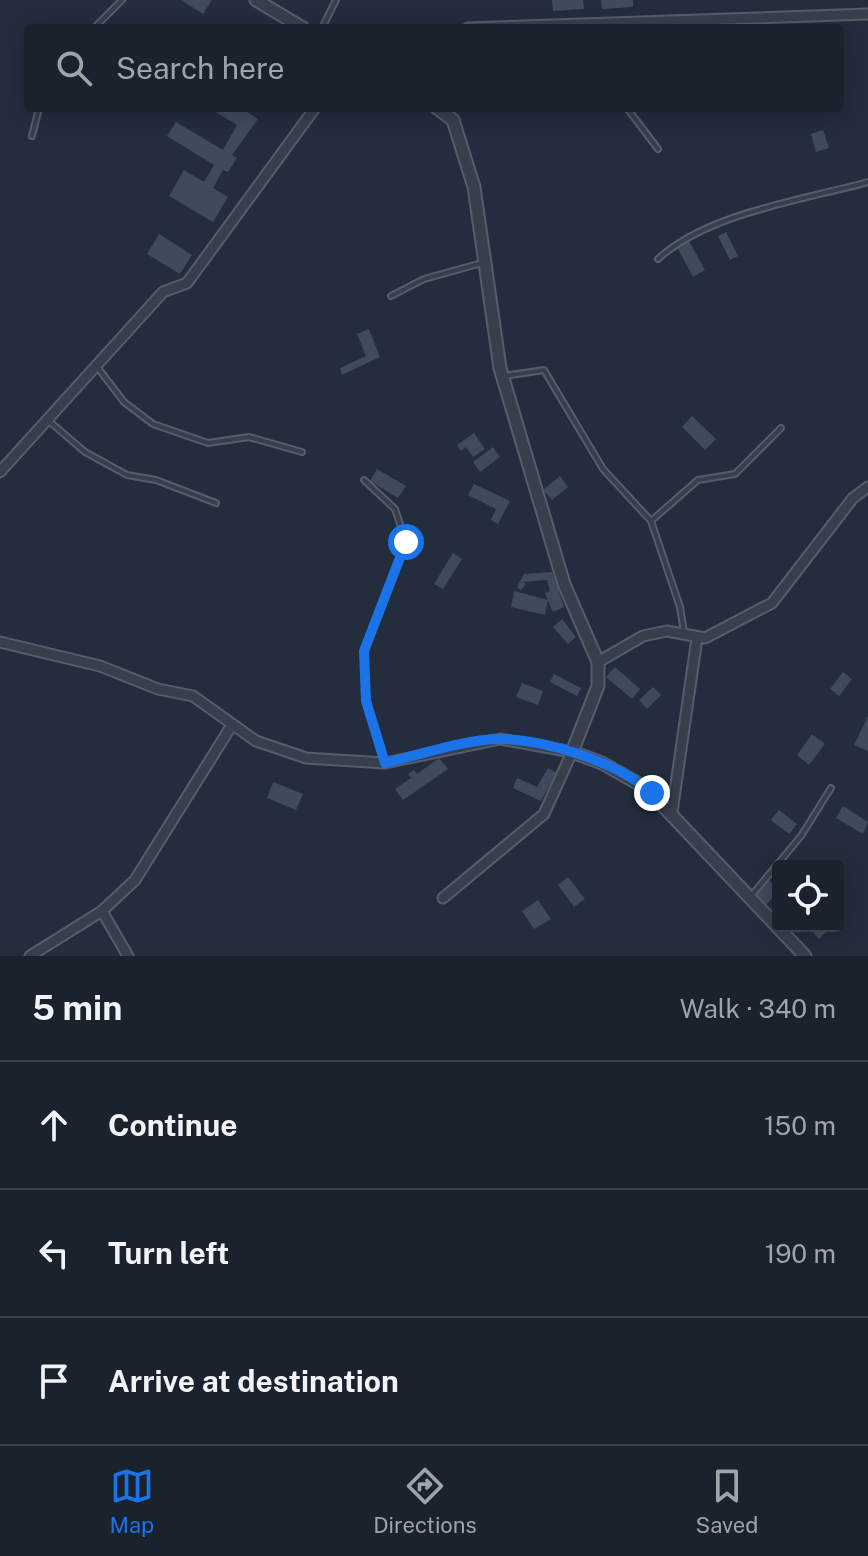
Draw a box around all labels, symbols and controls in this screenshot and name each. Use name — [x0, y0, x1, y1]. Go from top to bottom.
search box — [24, 24, 844, 112]
icon: search — [52, 46, 96, 90]
text: Search here — [116, 50, 284, 86]
route start — [388, 524, 424, 560]
route end — [634, 775, 670, 811]
map controls — [772, 860, 844, 932]
button: locate — [772, 860, 844, 932]
text: 5 min — [32, 988, 122, 1028]
text: Walk · 340 m — [680, 993, 836, 1024]
icon: ahead — [32, 1103, 76, 1147]
text: Continue — [108, 1107, 238, 1143]
text: 150 m — [764, 1110, 836, 1141]
icon: left — [32, 1231, 76, 1275]
text: Turn left — [108, 1235, 229, 1271]
text: 190 m — [765, 1238, 836, 1269]
icon: arrive — [32, 1359, 76, 1403]
text: Arrive at destination — [108, 1363, 399, 1399]
tab: Map — [110, 1464, 154, 1538]
tab: Directions — [373, 1464, 477, 1538]
tab: Saved — [696, 1464, 758, 1538]

